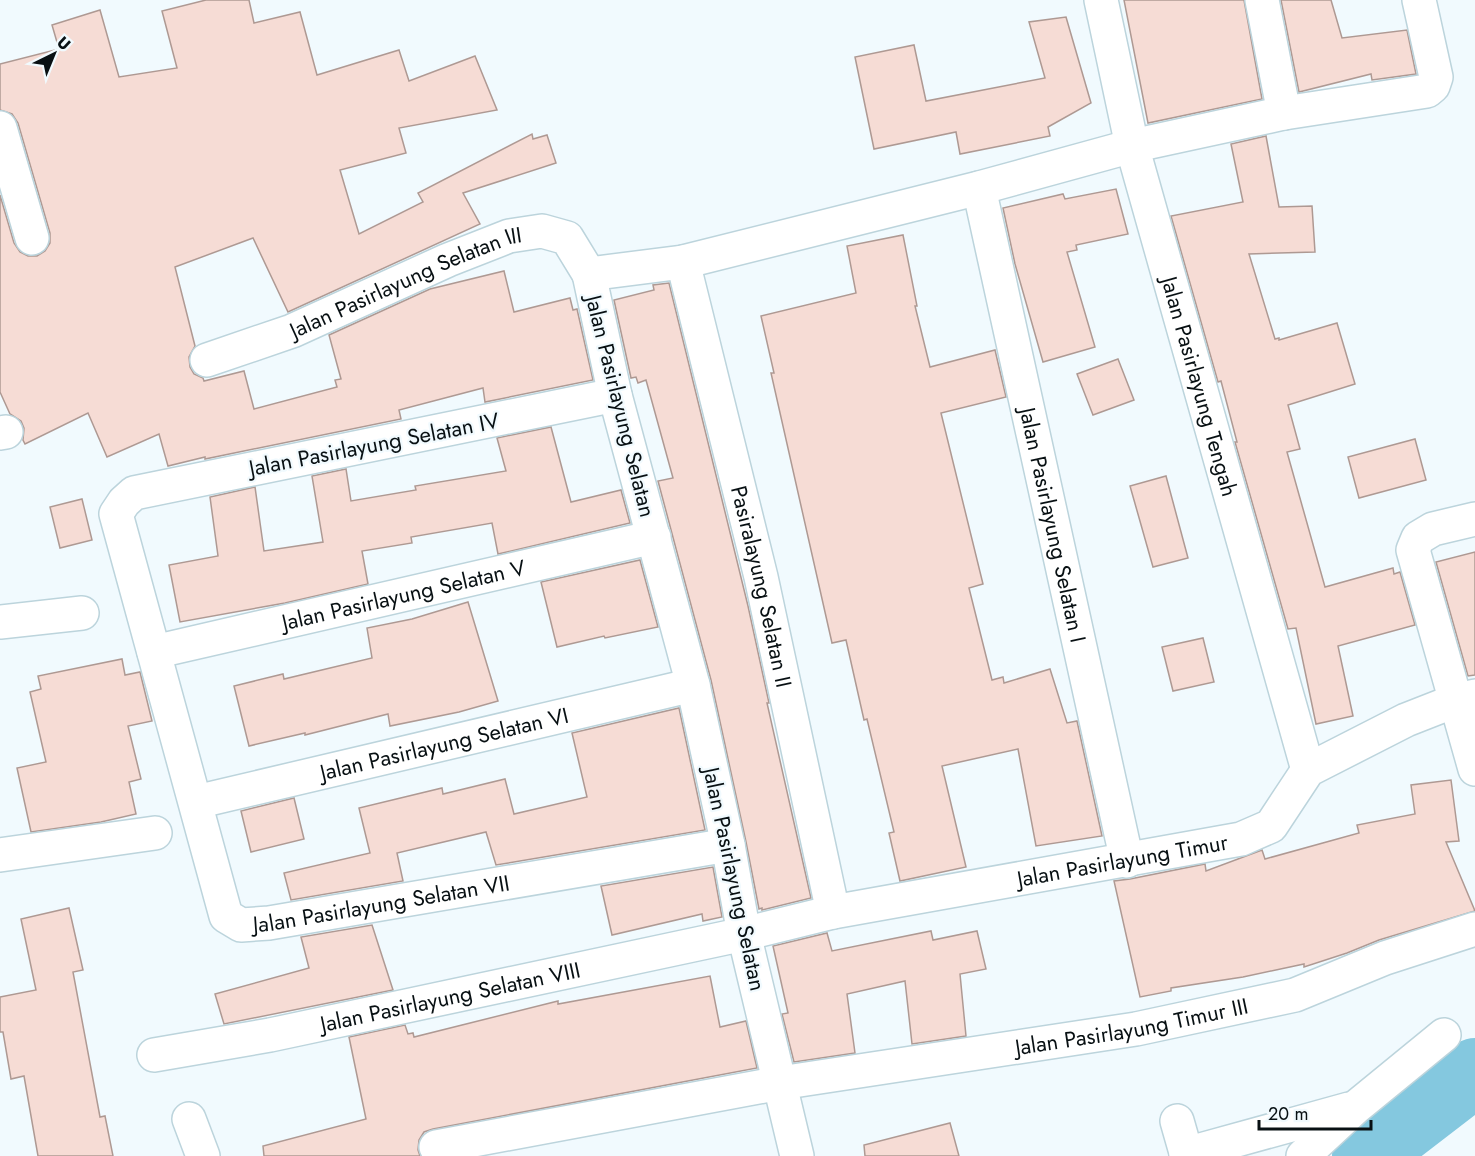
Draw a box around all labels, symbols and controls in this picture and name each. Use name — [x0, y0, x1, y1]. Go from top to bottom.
north arrow — [24, 24, 84, 84]
text: U — [52, 31, 76, 56]
street label: Jalan Pasirlayung Selatan III — [282, 218, 524, 347]
street label: Jalan Pasirlayung Tengah — [1153, 270, 1246, 500]
street label: Jalan Pasirlayung Selatan — [577, 289, 664, 520]
street label: Jalan Pasirlayung Selatan I — [1011, 401, 1094, 646]
street label: Jalan Pasirlayung Selatan IV — [243, 404, 502, 485]
street label: Pasiralayung Selatan II — [723, 482, 800, 690]
street label: Jalan Pasirlayung Selatan V — [276, 551, 529, 639]
street label: Jalan Pasirlayung Selatan VI — [314, 699, 572, 789]
street label: Jalan Pasirlayung Selatan — [695, 761, 774, 994]
street label: Jalan Pasirlayung Timur — [1011, 826, 1231, 895]
street label: Jalan Pasirlayung Selatan VII — [249, 866, 512, 940]
street label: Jalan Pasirlayung Selatan VIII — [314, 953, 583, 1041]
street label: Jalan Pasirlayung Timur III — [1010, 989, 1251, 1064]
scale bar — [1259, 1093, 1372, 1131]
text: 20 m — [1268, 1101, 1308, 1127]

